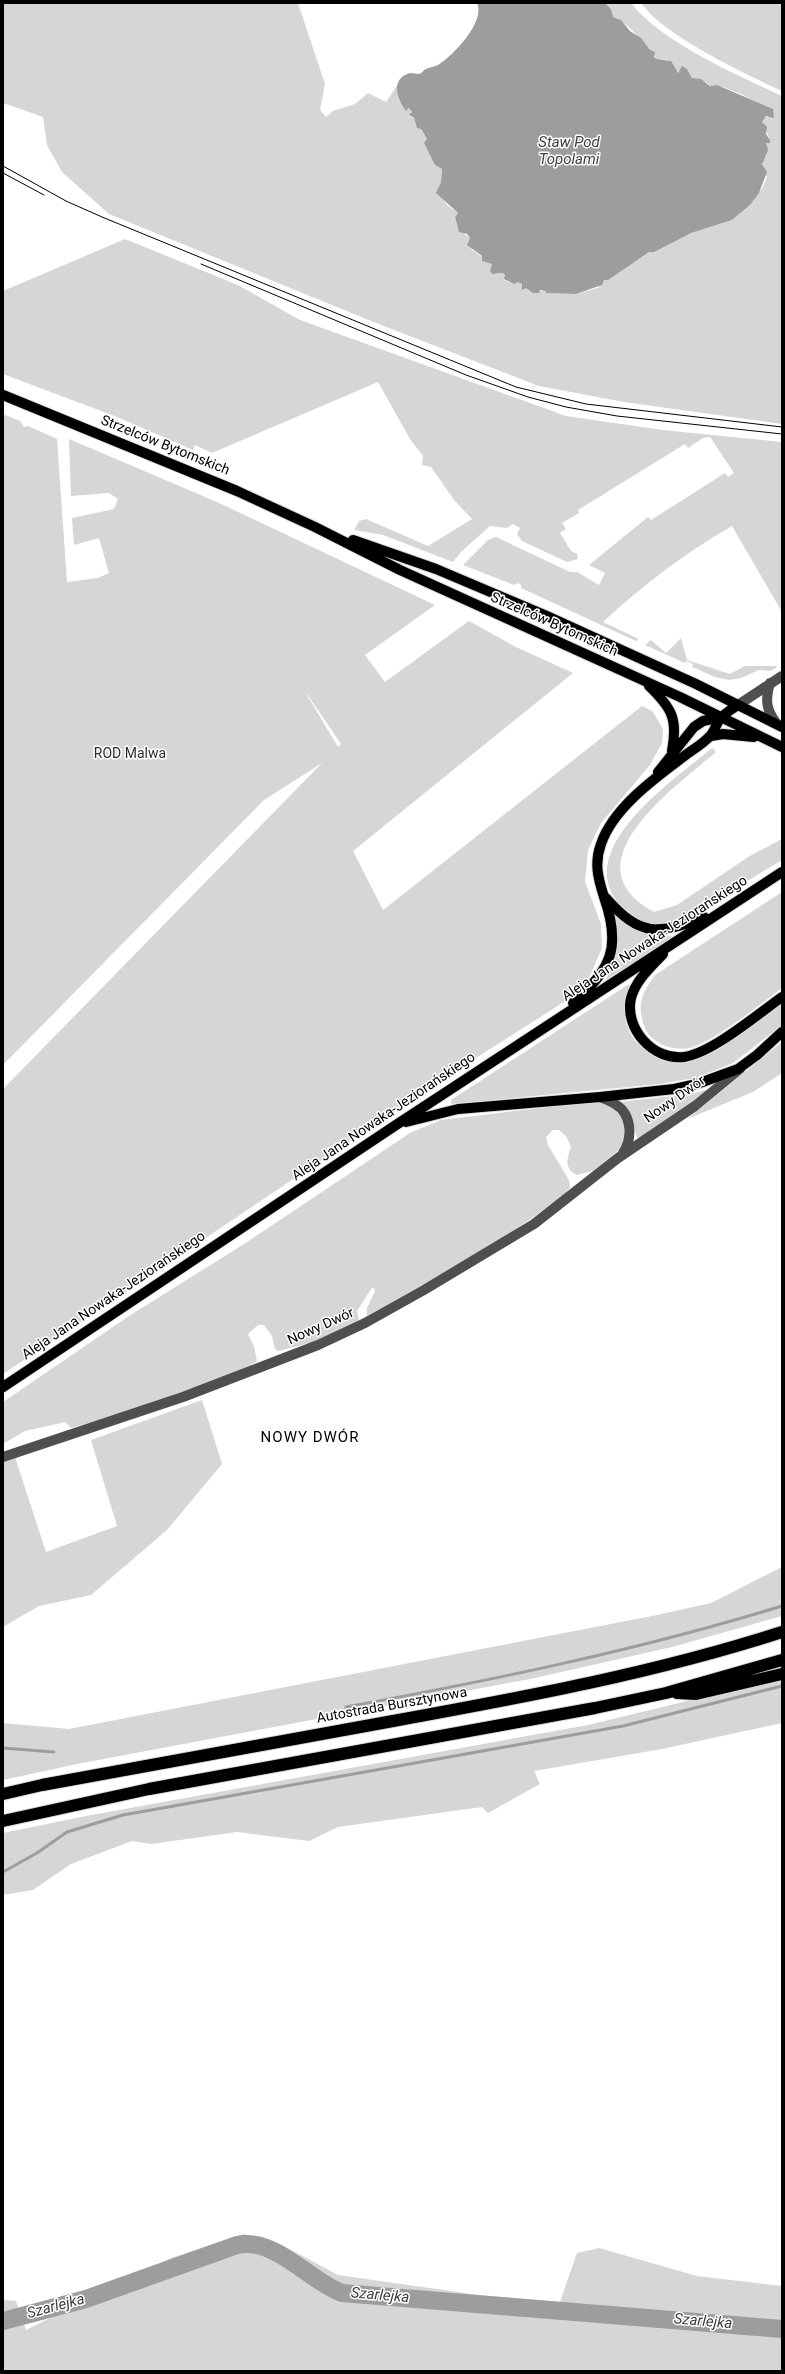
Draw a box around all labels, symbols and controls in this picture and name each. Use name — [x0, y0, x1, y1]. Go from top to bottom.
water label: Staw Pod Topolami — [538, 134, 600, 169]
street label: Strzelców Bytomskich — [98, 412, 232, 480]
street label: Strzelców Bytomskich — [488, 589, 620, 661]
park label: ROD Malwa — [94, 746, 166, 762]
street label: Aleja Jana Nowaka-Jeziorańskiego — [559, 873, 751, 1005]
street label: Aleja Jana Nowaka-Jeziorańskiego — [289, 1049, 479, 1185]
street label: Nowy Dwór — [641, 1073, 709, 1127]
street label: Aleja Jana Nowaka-Jeziorańskiego — [19, 1228, 209, 1364]
street label: Nowy Dwór — [285, 1305, 357, 1349]
district label: NOWY DWÓR — [261, 1429, 359, 1447]
street label: Autostrada Bursztynowa — [315, 1684, 469, 1728]
water label: Szarlejka — [350, 2284, 410, 2308]
water label: Szarlejka — [25, 2291, 87, 2323]
water label: Szarlejka — [673, 2310, 733, 2334]

